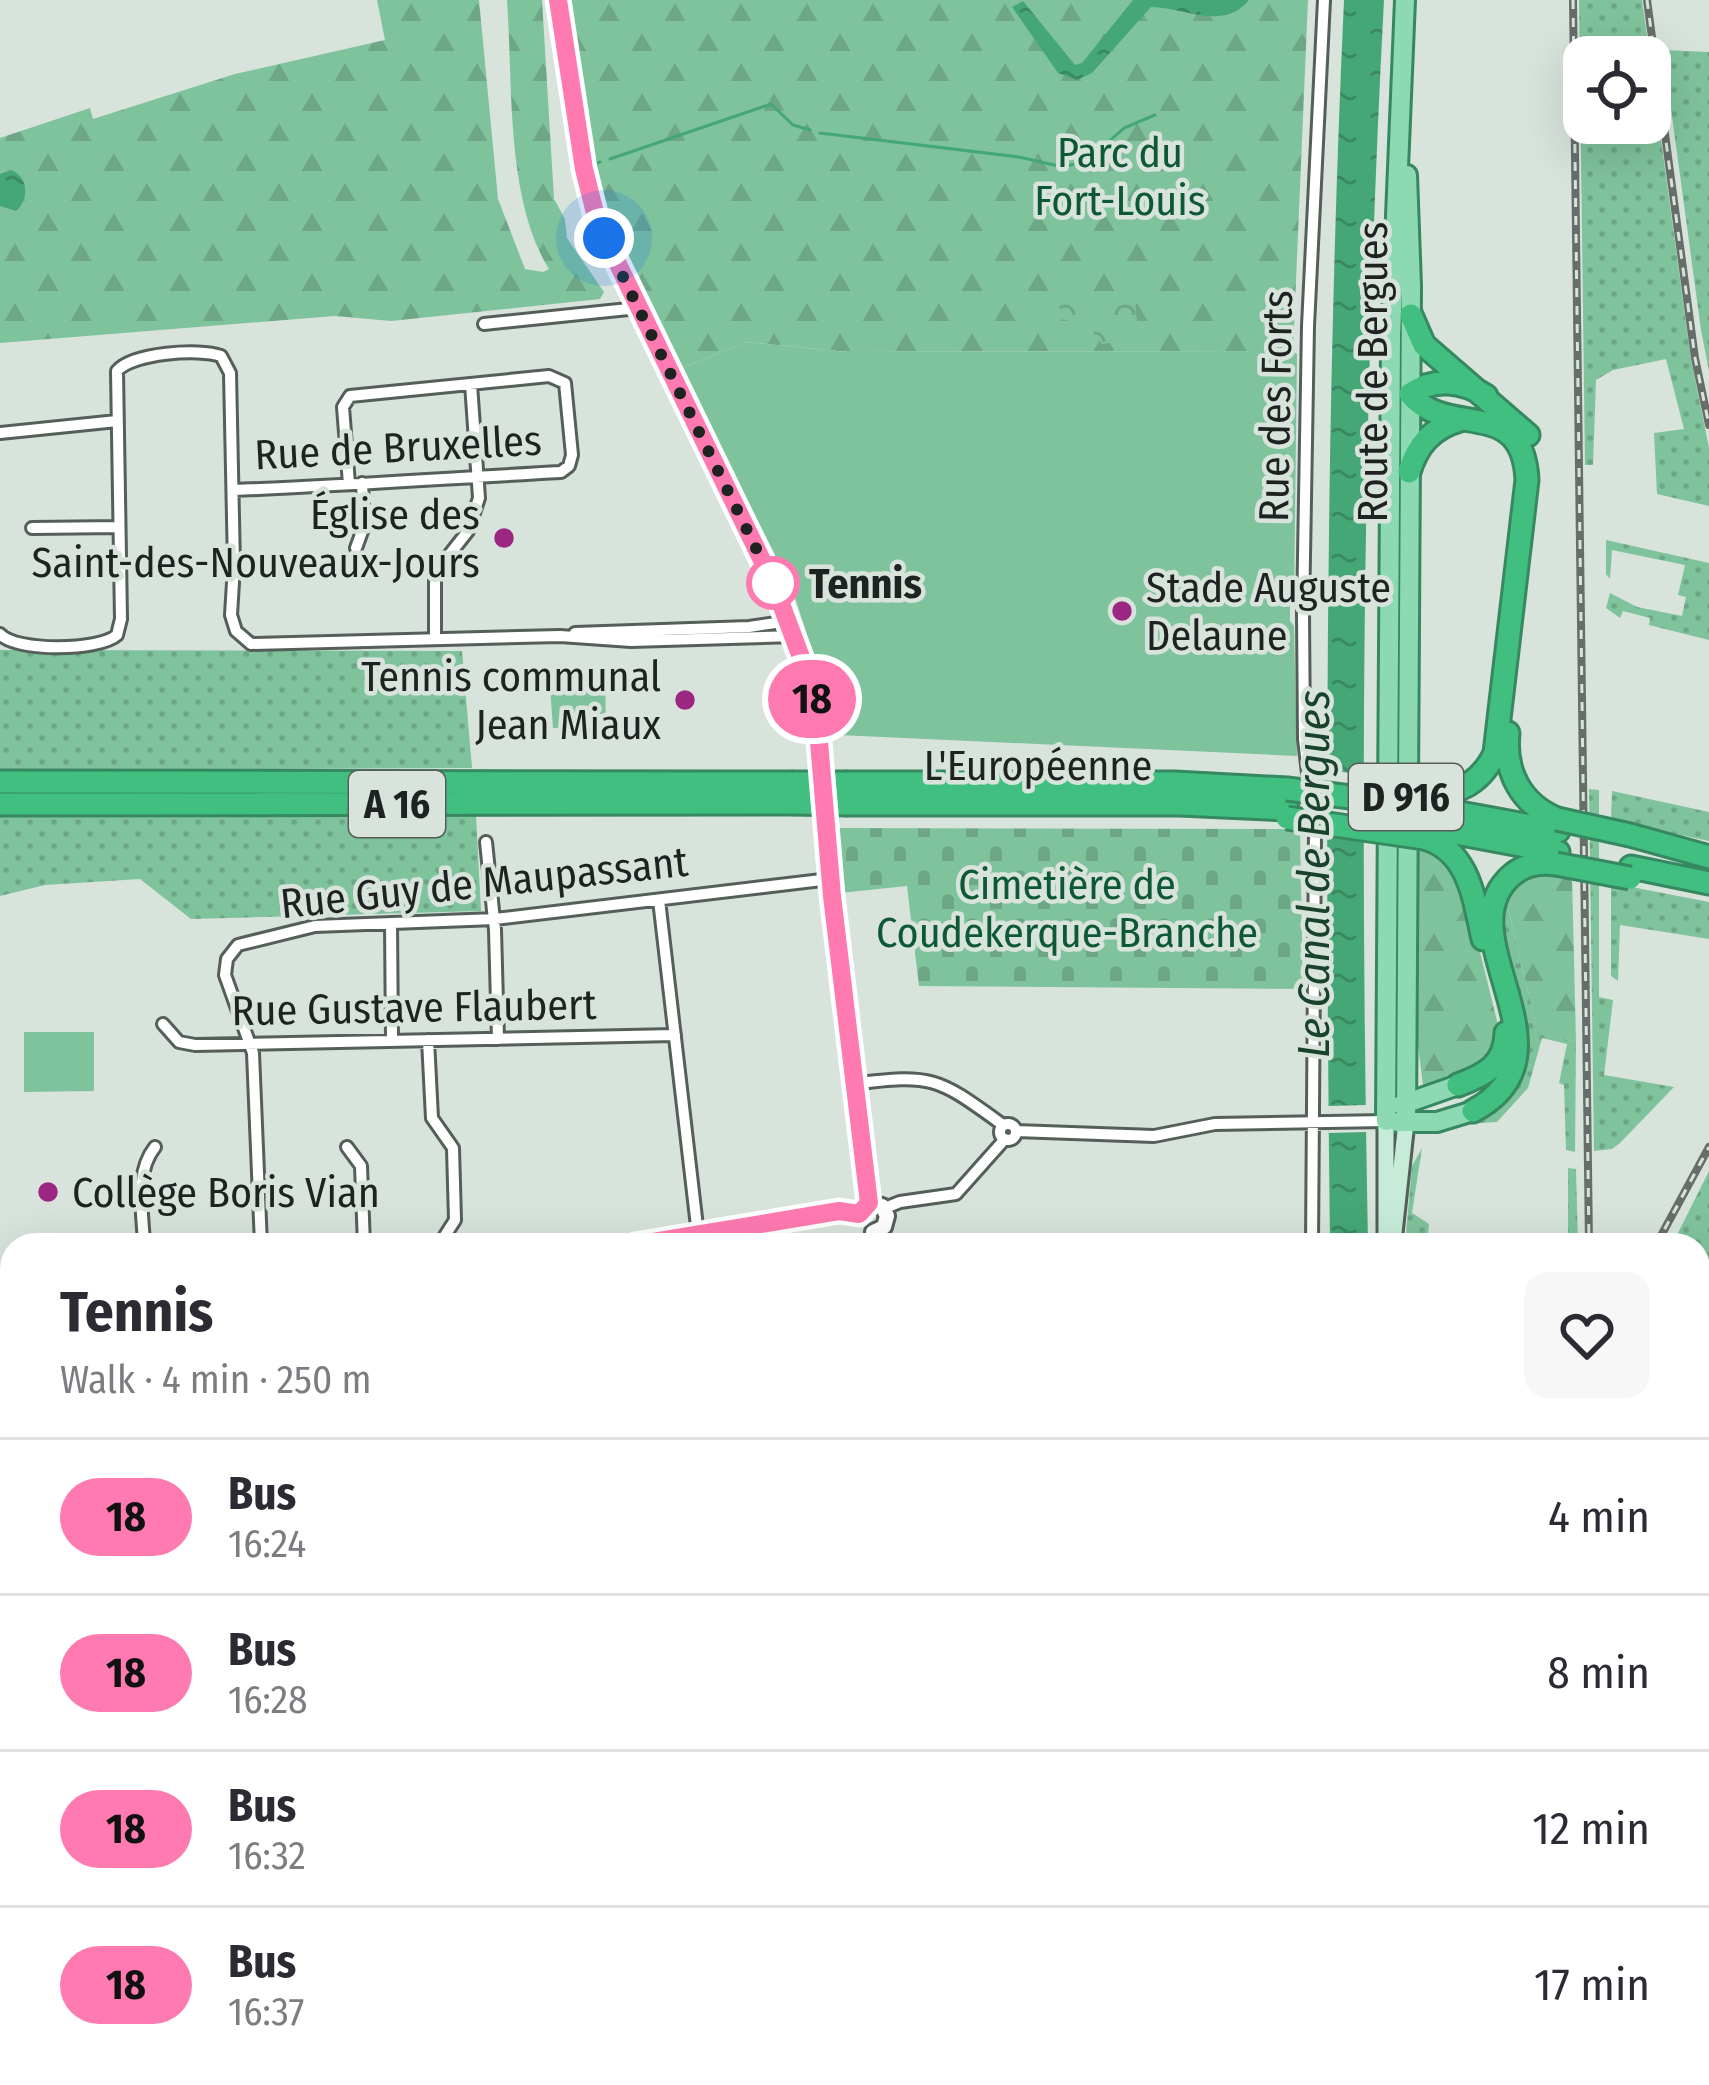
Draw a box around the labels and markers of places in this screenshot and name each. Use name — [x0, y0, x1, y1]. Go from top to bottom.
place label: Église des Saint-des-Nouveaux-Jours — [31, 490, 480, 588]
marker: Église des Saint-des-Nouveaux-Jours — [491, 525, 517, 551]
marker: Tennis — [748, 558, 798, 608]
place label: Tennis — [809, 559, 922, 609]
place label: Stade Auguste Delaune — [1146, 563, 1391, 661]
marker: Stade Auguste Delaune — [1109, 598, 1135, 624]
place label: Tennis communal Jean Miaux — [361, 652, 662, 750]
marker: Tennis communal Jean Miaux — [672, 687, 698, 713]
place label: Collège Boris Vian — [72, 1168, 380, 1218]
marker: Collège Boris Vian — [35, 1179, 61, 1205]

